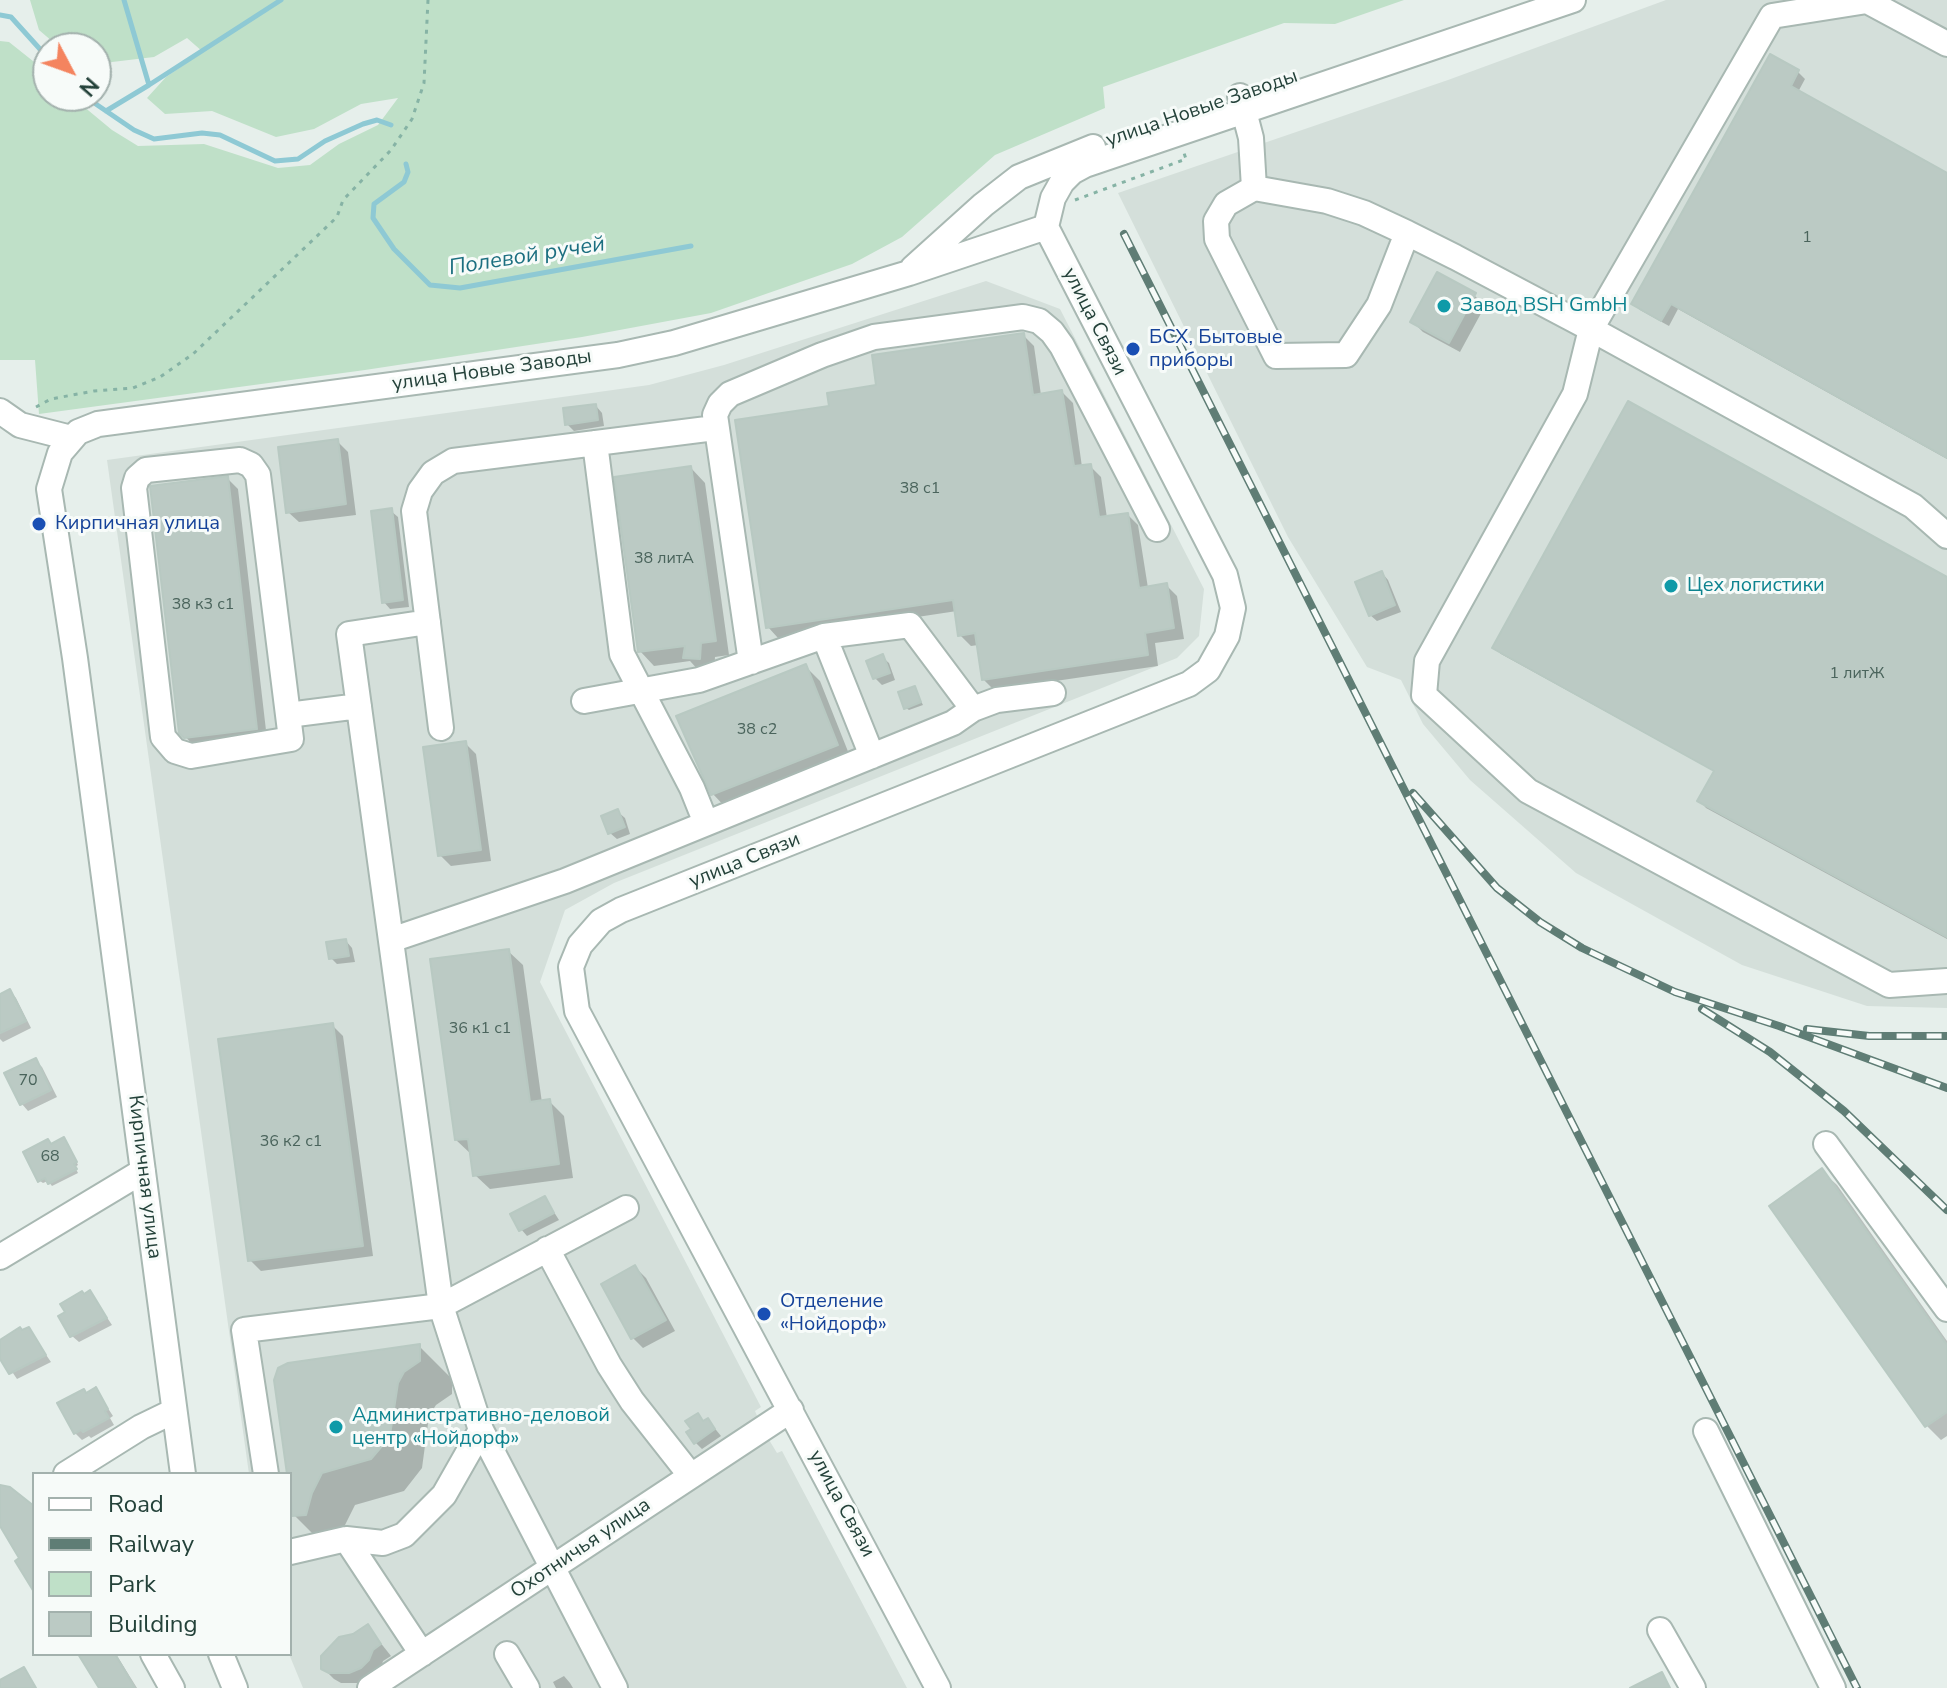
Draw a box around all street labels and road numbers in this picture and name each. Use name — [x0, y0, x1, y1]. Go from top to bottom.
street label: улица Новые Заводы — [1103, 65, 1301, 153]
street label: улица Связи — [1057, 264, 1131, 380]
street label: улица Новые Заводы — [391, 345, 593, 397]
street label: улица Связи — [686, 828, 804, 894]
street label: Кирпичная улица — [122, 1094, 166, 1260]
street label: улица Связи — [803, 1446, 879, 1562]
street label: Охотничья улица — [507, 1493, 655, 1605]

